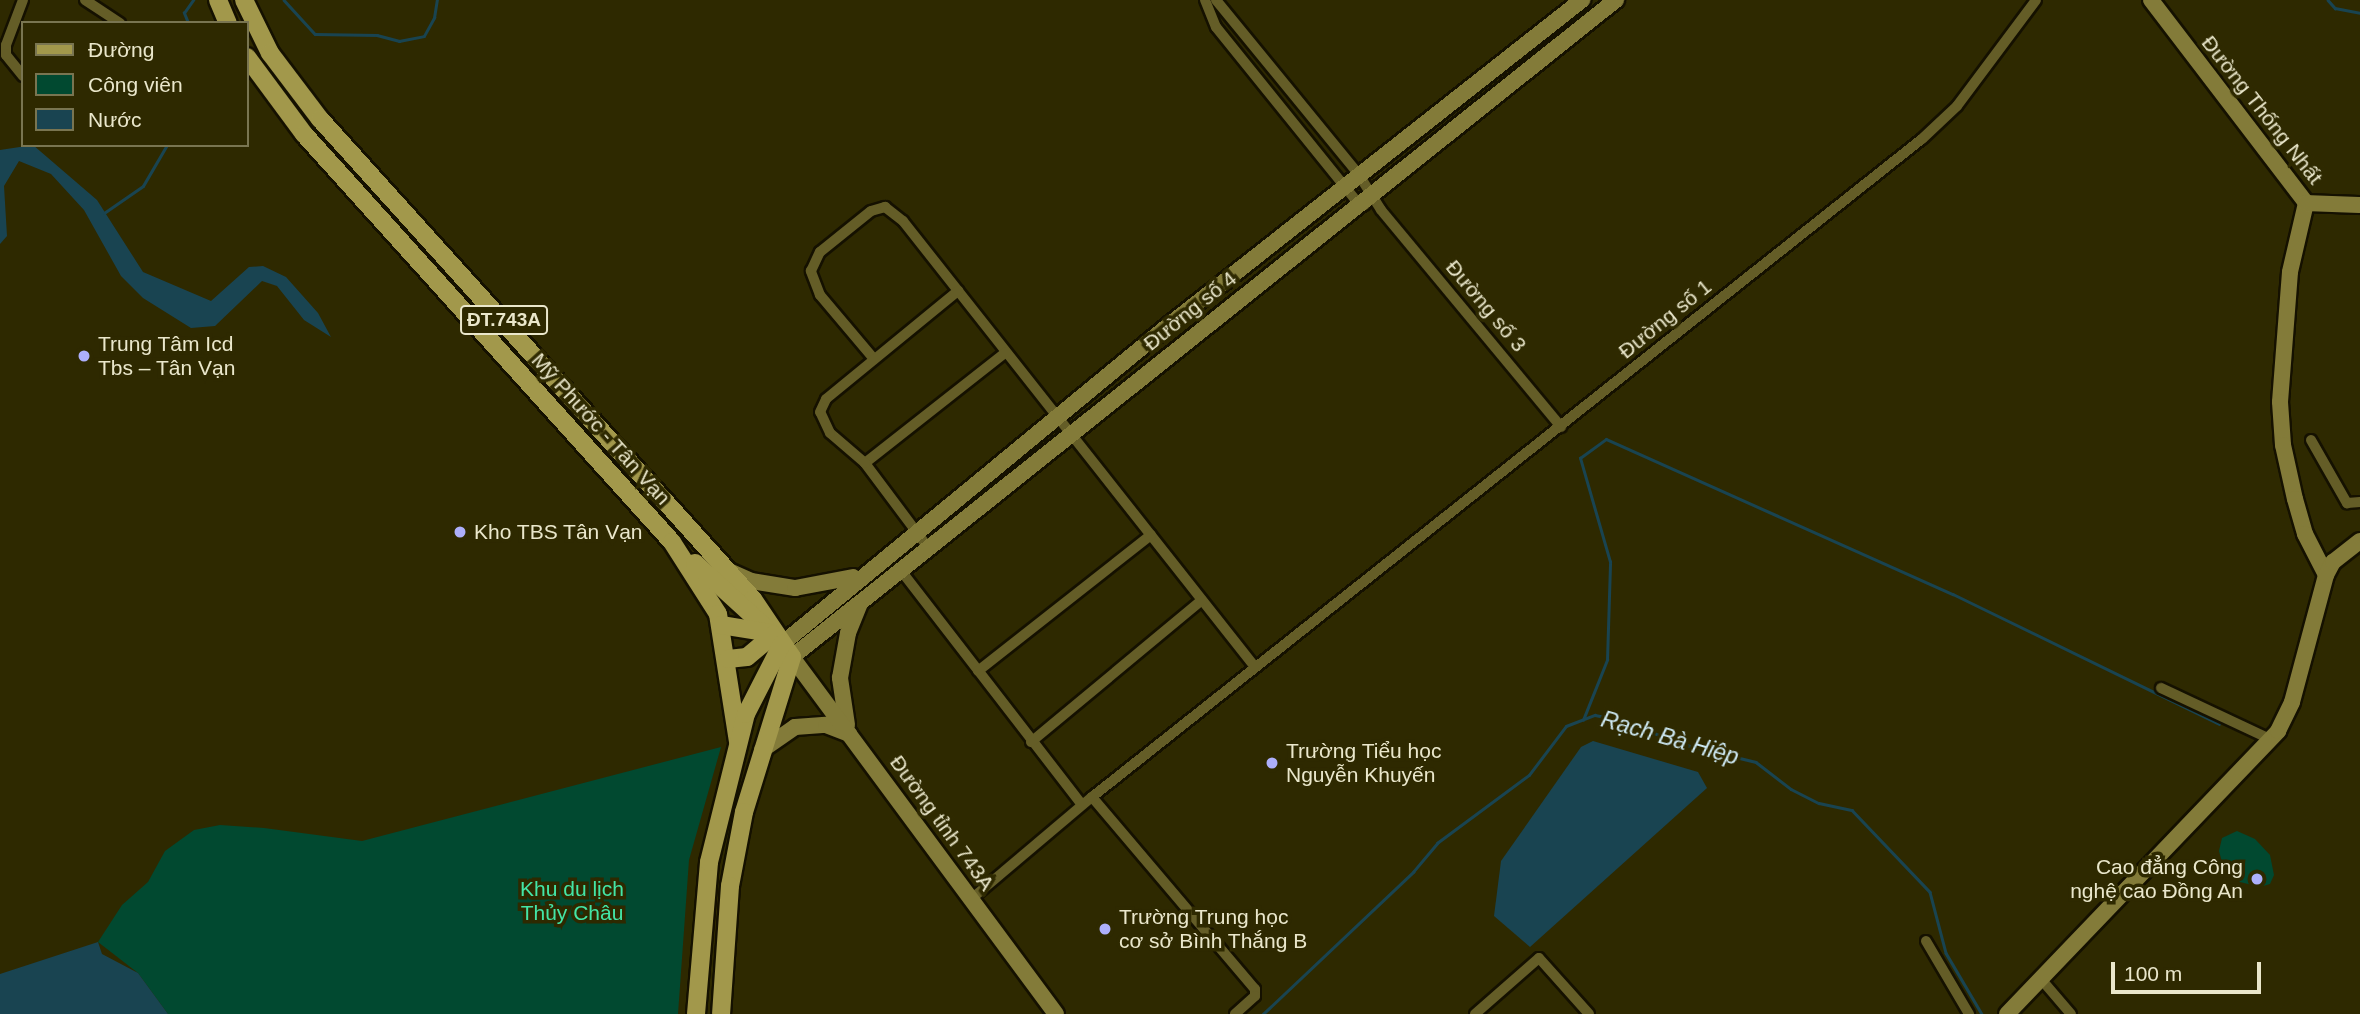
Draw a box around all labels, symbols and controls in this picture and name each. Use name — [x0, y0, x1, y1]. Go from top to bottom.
legend — [21, 21, 248, 147]
street label: Đường Thống Nhất — [2196, 31, 2328, 189]
text: Đường — [88, 38, 154, 61]
text: Công viên — [88, 73, 183, 96]
text: Nước — [88, 108, 142, 131]
street label: Đường số 3 — [1440, 255, 1532, 357]
street label: Đường số 4 — [1139, 266, 1241, 356]
street label: Đường số 1 — [1614, 274, 1716, 364]
road number: ĐT.743A — [458, 304, 550, 336]
place label: Trung Tâm Icd Tbs – Tân Vạn — [98, 331, 236, 381]
marker: Trung Tâm Icd Tbs – Tân Vạn — [76, 348, 92, 364]
street label: Mỹ Phước - Tân Vạn — [526, 348, 676, 510]
place label: Kho TBS Tân Vạn — [474, 519, 643, 545]
marker: Kho TBS Tân Vạn — [452, 524, 468, 540]
water label: Rạch Bà Hiệp — [1598, 705, 1742, 771]
place label: Trường Tiểu học Nguyễn Khuyến — [1286, 738, 1442, 788]
street label: Đường tỉnh 743A — [885, 750, 999, 896]
marker: Trường Tiểu học Nguyễn Khuyến — [1264, 755, 1280, 771]
place label: Cao đẳng Công nghệ cao Đồng An — [2069, 854, 2243, 904]
marker: Cao đẳng Công nghệ cao Đồng An — [2249, 871, 2265, 887]
park label: Khu du lịch Thủy Châu — [520, 876, 624, 926]
place label: Trường Trung học cơ sở Bình Thắng B — [1119, 904, 1308, 954]
marker: Trường Trung học cơ sở Bình Thắng B — [1097, 921, 1113, 937]
scale bar — [2115, 948, 2266, 992]
text: 100 m — [2124, 962, 2182, 985]

